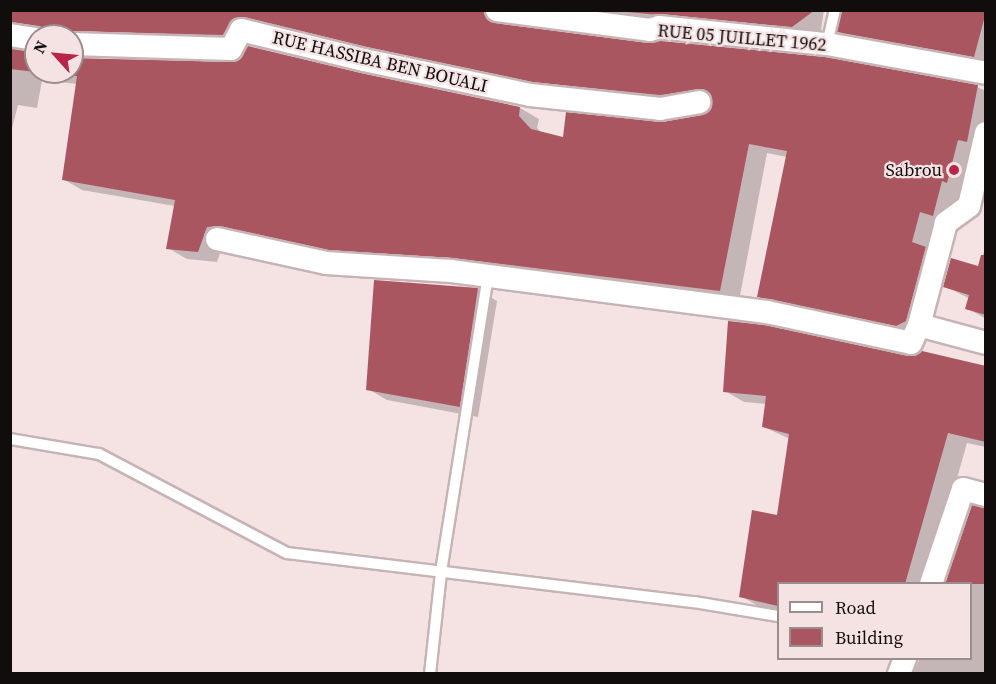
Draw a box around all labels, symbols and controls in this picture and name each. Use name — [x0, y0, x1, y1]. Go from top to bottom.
street label: RUE 05 JUILLET 1962 — [656, 20, 828, 56]
north arrow — [24, 24, 84, 84]
street label: RUE HASSIBA BEN BOUALI — [270, 27, 490, 97]
text: N — [27, 37, 52, 57]
place label: Sabrou — [886, 159, 942, 181]
marker: Sabrou — [947, 163, 961, 177]
legend — [777, 582, 972, 660]
text: Road — [835, 595, 876, 620]
text: Building — [835, 625, 903, 650]

